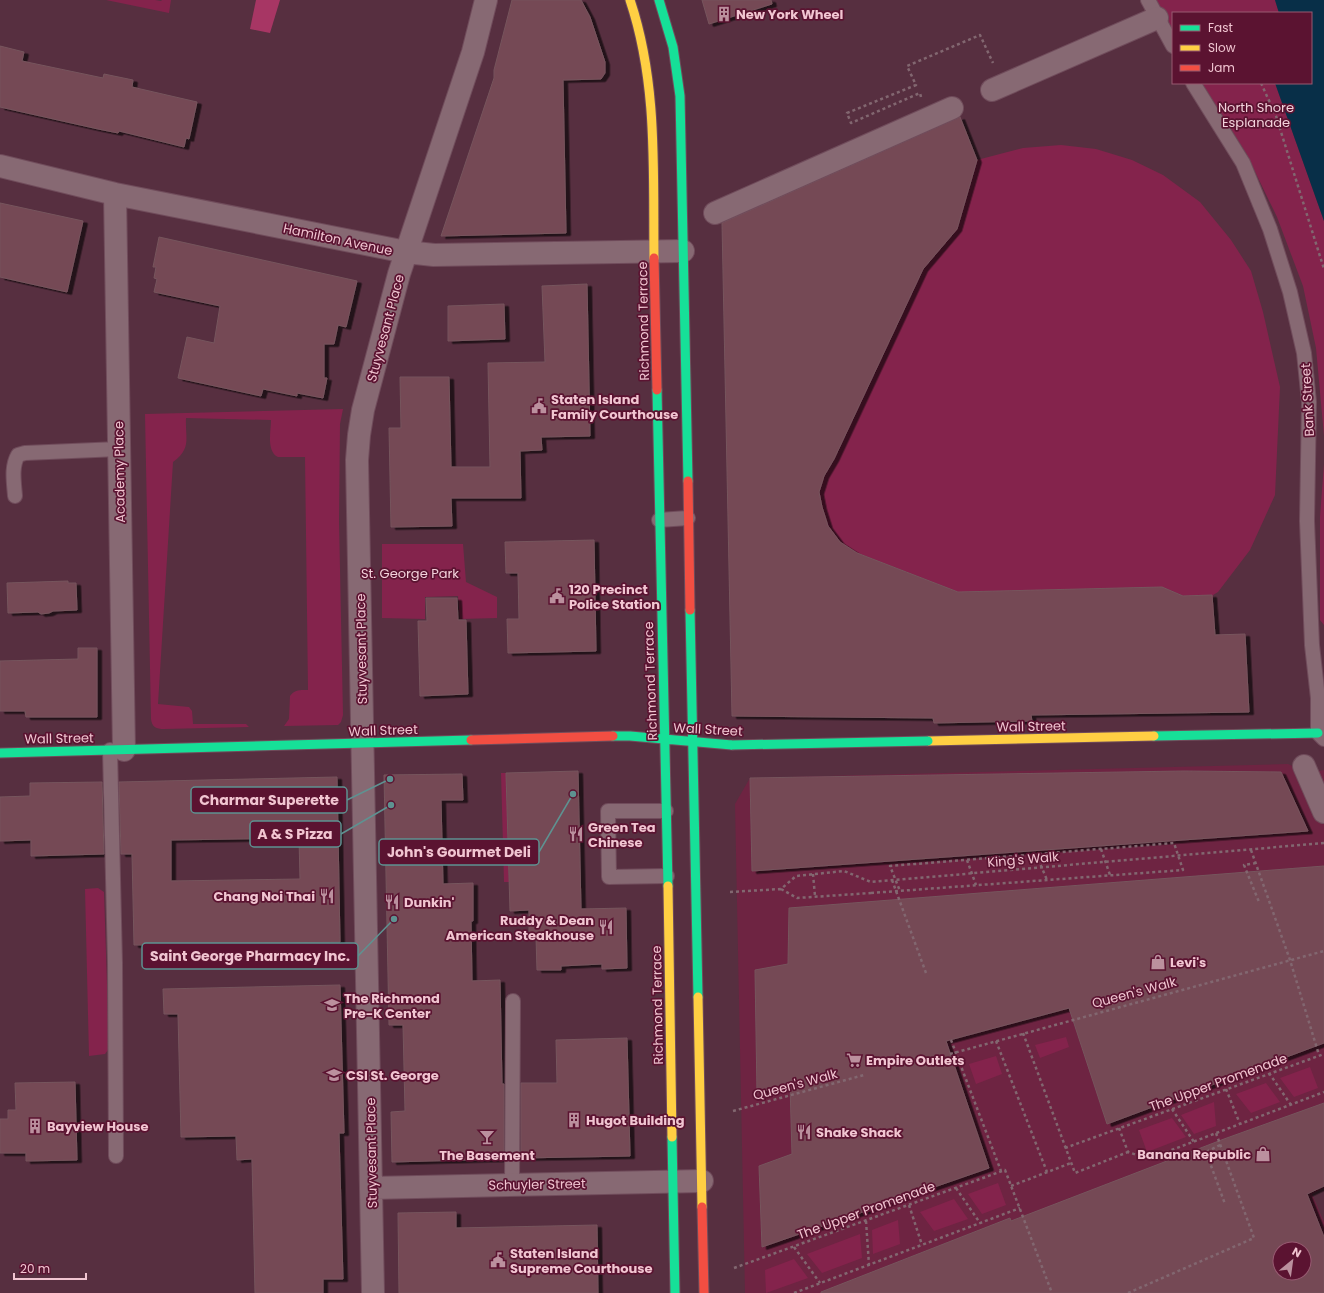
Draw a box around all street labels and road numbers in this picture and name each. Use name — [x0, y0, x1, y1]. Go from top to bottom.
street label: Hamilton Avenue — [282, 219, 394, 260]
street label: Richmond Terrace — [633, 261, 654, 381]
street label: Stuyvesant Place — [362, 272, 409, 384]
street label: Bank Street — [1296, 363, 1319, 437]
street label: Academy Place — [109, 421, 130, 523]
street label: Stuyvesant Place — [351, 593, 372, 705]
street label: Richmond Terrace — [639, 621, 662, 741]
street label: Wall Street — [996, 716, 1066, 737]
street label: Wall Street — [673, 718, 743, 741]
street label: Wall Street — [348, 720, 418, 741]
street label: Wall Street — [24, 728, 94, 749]
street label: King's Walk — [986, 847, 1060, 872]
street label: Richmond Terrace — [647, 945, 668, 1065]
street label: Queen's Walk — [1090, 972, 1179, 1013]
street label: The Upper Promenade — [1146, 1049, 1290, 1116]
street label: Queen's Walk — [751, 1064, 840, 1105]
street label: Stuyvesant Place — [361, 1097, 382, 1209]
street label: Schuyler Street — [488, 1174, 586, 1195]
street label: The Upper Promenade — [794, 1177, 938, 1244]

